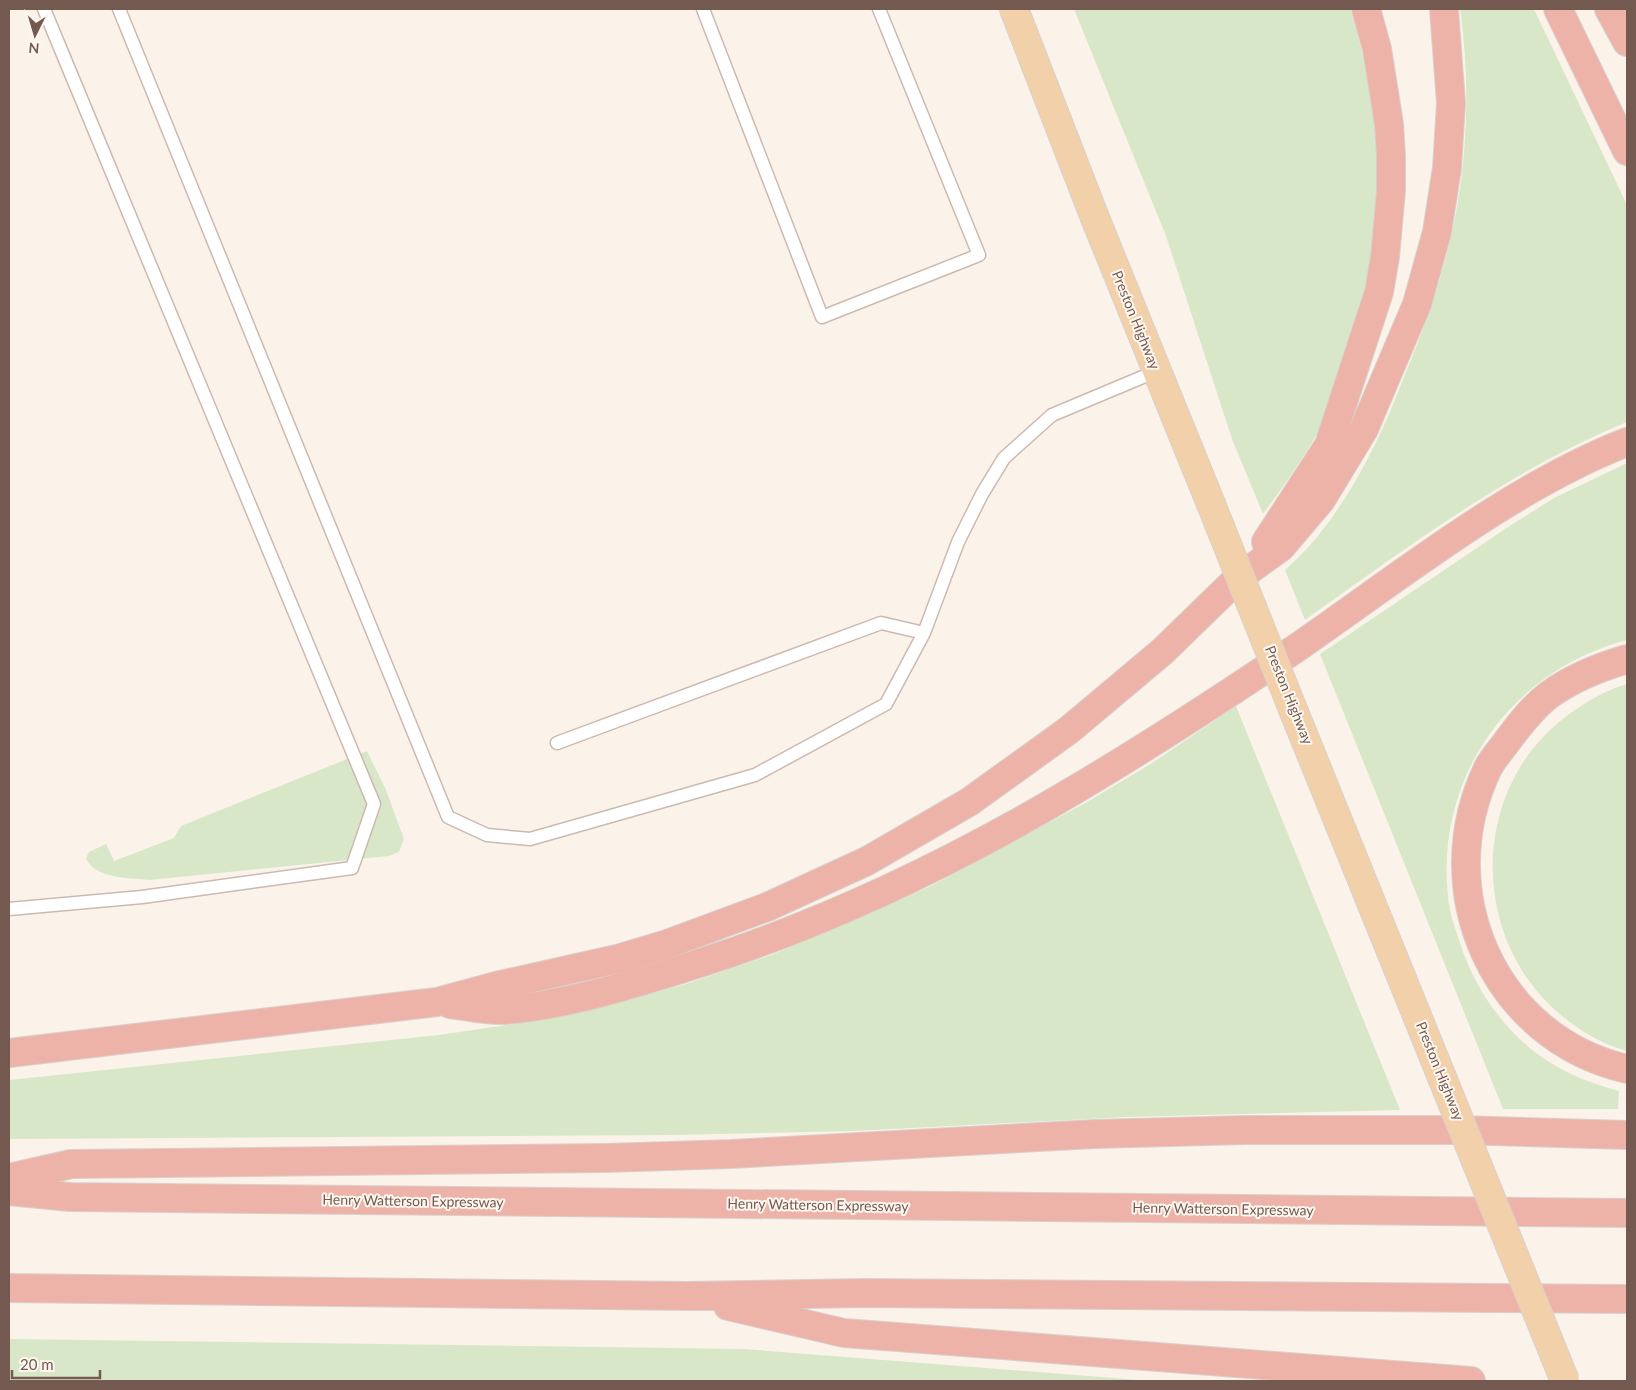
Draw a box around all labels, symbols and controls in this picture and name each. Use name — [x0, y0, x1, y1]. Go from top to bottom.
north arrow — [10, 10, 60, 60]
text: N — [28, 40, 40, 57]
street label: Preston Highway — [1109, 268, 1164, 372]
street label: Preston Highway — [1262, 643, 1317, 747]
street label: Preston Highway — [1413, 1019, 1468, 1123]
street label: Henry Watterson Expressway — [322, 1190, 504, 1211]
street label: Henry Watterson Expressway — [727, 1194, 909, 1215]
street label: Henry Watterson Expressway — [1132, 1198, 1314, 1219]
scale bar — [12, 1348, 100, 1380]
text: 20 m — [20, 1355, 54, 1373]

